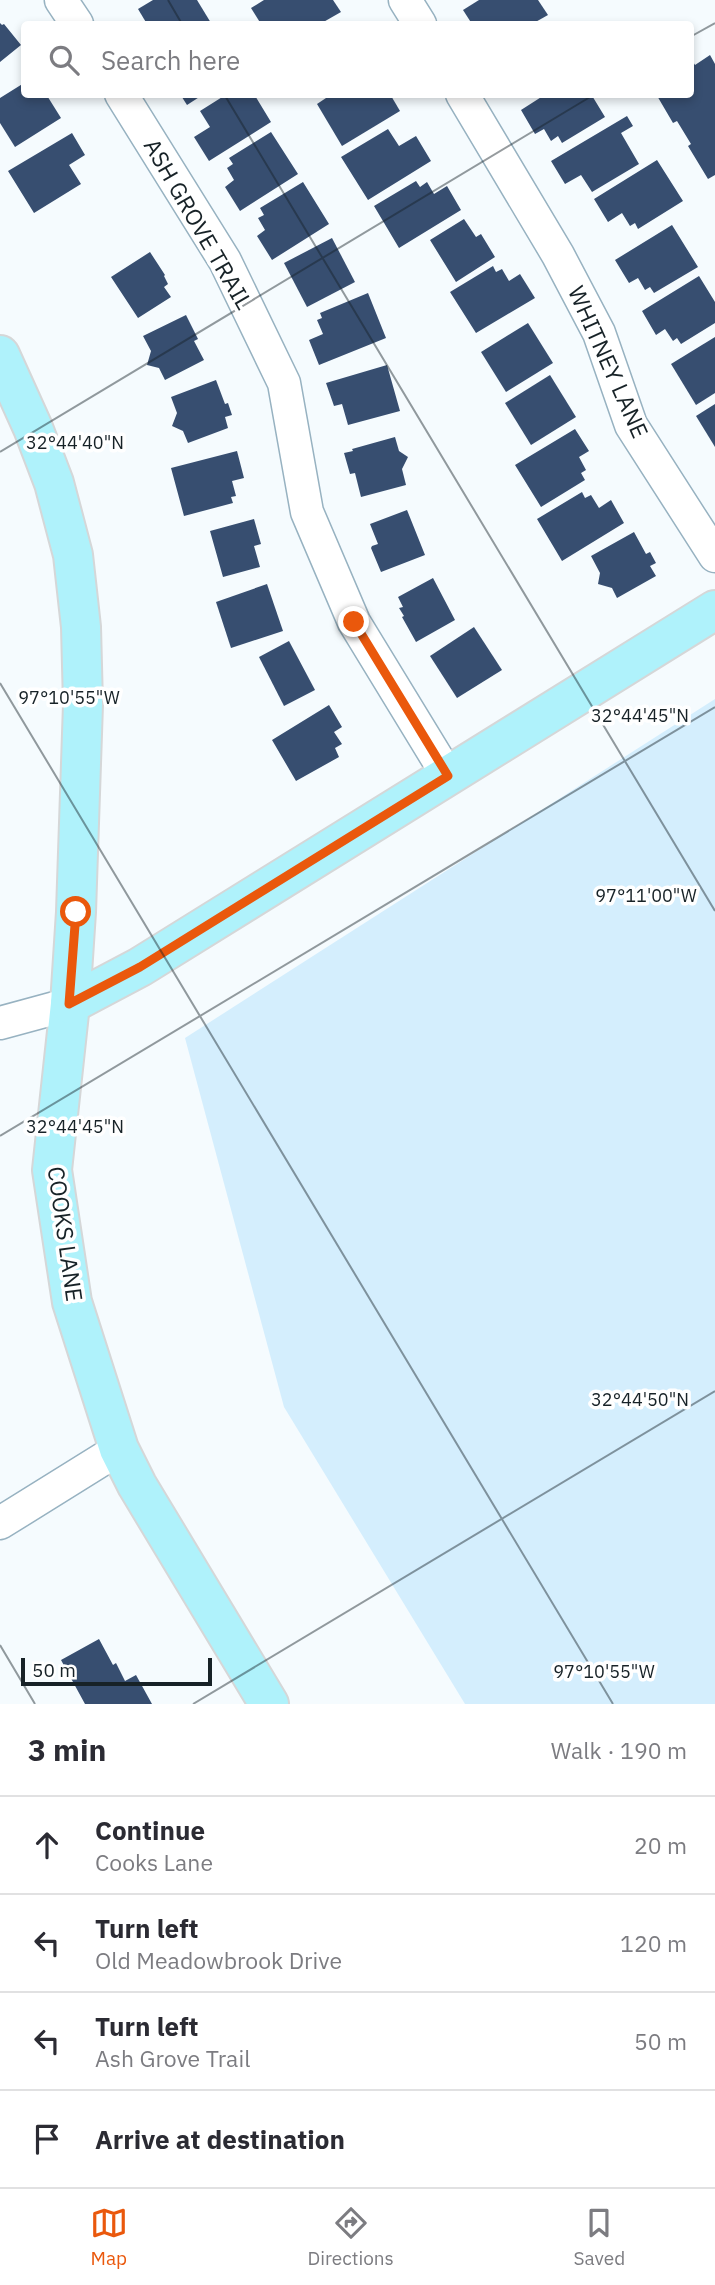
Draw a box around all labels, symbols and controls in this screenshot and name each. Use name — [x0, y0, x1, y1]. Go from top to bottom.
search box — [21, 21, 694, 98]
icon: search — [45, 41, 83, 79]
text: Search here — [101, 43, 240, 77]
street label: ASH GROVE TRAIL — [138, 133, 260, 314]
street label: WHITNEY LANE — [562, 281, 656, 442]
text: 32°44'40"N — [26, 431, 124, 454]
route end — [338, 606, 369, 637]
text: 97°10'55"W — [18, 686, 120, 709]
text: 32°44'45"N — [591, 704, 689, 727]
text: 97°11'00"W — [595, 884, 697, 907]
route start — [60, 896, 91, 927]
text: 32°44'45"N — [26, 1115, 124, 1138]
street label: COOKS LANE — [42, 1164, 90, 1303]
text: 32°44'50"N — [591, 1388, 689, 1411]
scale bar — [21, 1655, 212, 1687]
text: 50 m — [32, 1658, 76, 1682]
text: 97°10'55"W — [553, 1660, 655, 1683]
text: 3 min — [28, 1730, 106, 1769]
text: Walk · 190 m — [551, 1735, 687, 1765]
text: Continue — [95, 1813, 205, 1847]
icon: ahead — [28, 1826, 66, 1864]
text: 20 m — [634, 1830, 687, 1860]
text: Cooks Lane — [95, 1847, 213, 1877]
text: Turn left — [95, 1911, 198, 1945]
icon: left — [28, 1924, 66, 1962]
text: 120 m — [620, 1928, 687, 1958]
text: Old Meadowbrook Drive — [95, 1945, 342, 1975]
text: Turn left — [95, 2009, 198, 2043]
icon: left — [28, 2022, 66, 2060]
text: 50 m — [634, 2026, 687, 2056]
text: Ash Grove Trail — [95, 2043, 250, 2073]
icon: arrive — [28, 2120, 66, 2158]
text: Arrive at destination — [95, 2122, 345, 2156]
tab: Map — [90, 2204, 128, 2270]
tab: Directions — [307, 2204, 394, 2270]
tab: Saved — [574, 2204, 625, 2270]

